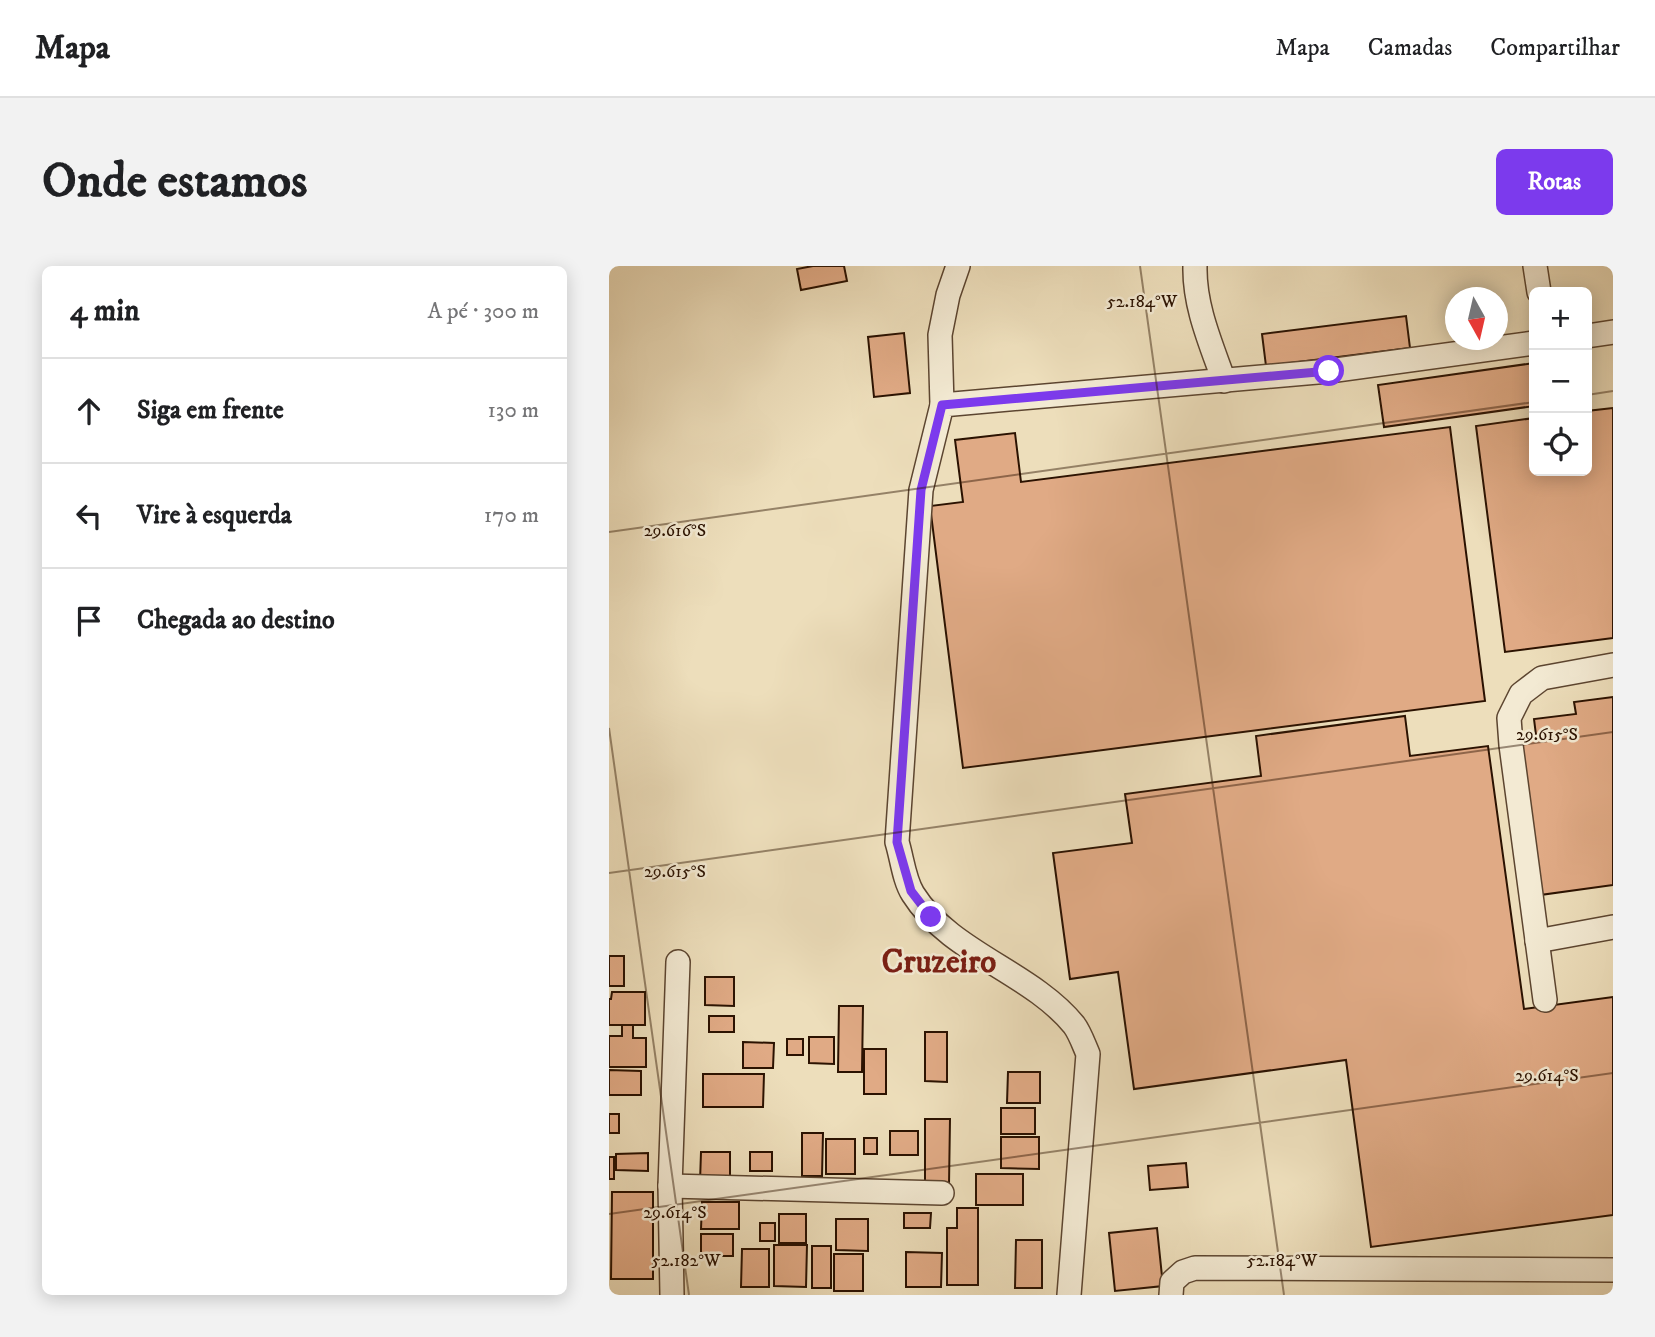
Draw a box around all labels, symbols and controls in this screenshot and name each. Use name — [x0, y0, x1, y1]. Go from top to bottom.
text: Mapa — [35, 28, 110, 69]
text: Mapa — [1275, 33, 1330, 63]
text: Camadas — [1368, 33, 1452, 63]
text: Compartilhar — [1490, 33, 1620, 63]
button: Rotas — [1496, 149, 1613, 215]
text: Onde estamos — [42, 151, 307, 213]
north arrow — [1445, 287, 1508, 350]
map controls — [1529, 287, 1592, 476]
button: + — [1529, 287, 1592, 350]
text: 52.184°W — [1107, 291, 1178, 313]
text: 4 min — [70, 293, 140, 330]
text: A pé · 300 m — [427, 297, 539, 326]
button: − — [1529, 350, 1592, 413]
route start — [1313, 355, 1344, 386]
icon: ahead — [70, 392, 108, 430]
text: Siga em frente — [137, 394, 284, 427]
text: 130 m — [487, 396, 539, 425]
button: locate — [1529, 413, 1592, 476]
icon: left — [70, 497, 108, 535]
text: Vire à esquerda — [137, 499, 292, 532]
text: 170 m — [484, 501, 539, 530]
text: 29.616°S — [644, 520, 706, 542]
icon: arrive — [70, 602, 108, 640]
text: Chegada ao destino — [137, 604, 335, 637]
text: 29.615°S — [1516, 724, 1578, 746]
text: 29.615°S — [644, 861, 706, 883]
route end — [915, 901, 946, 932]
district label: Cruzeiro — [882, 942, 996, 983]
text: 29.614°S — [1515, 1065, 1579, 1087]
text: 29.614°S — [643, 1202, 707, 1224]
text: 52.182°W — [651, 1250, 721, 1272]
text: 52.184°W — [1247, 1250, 1318, 1272]

